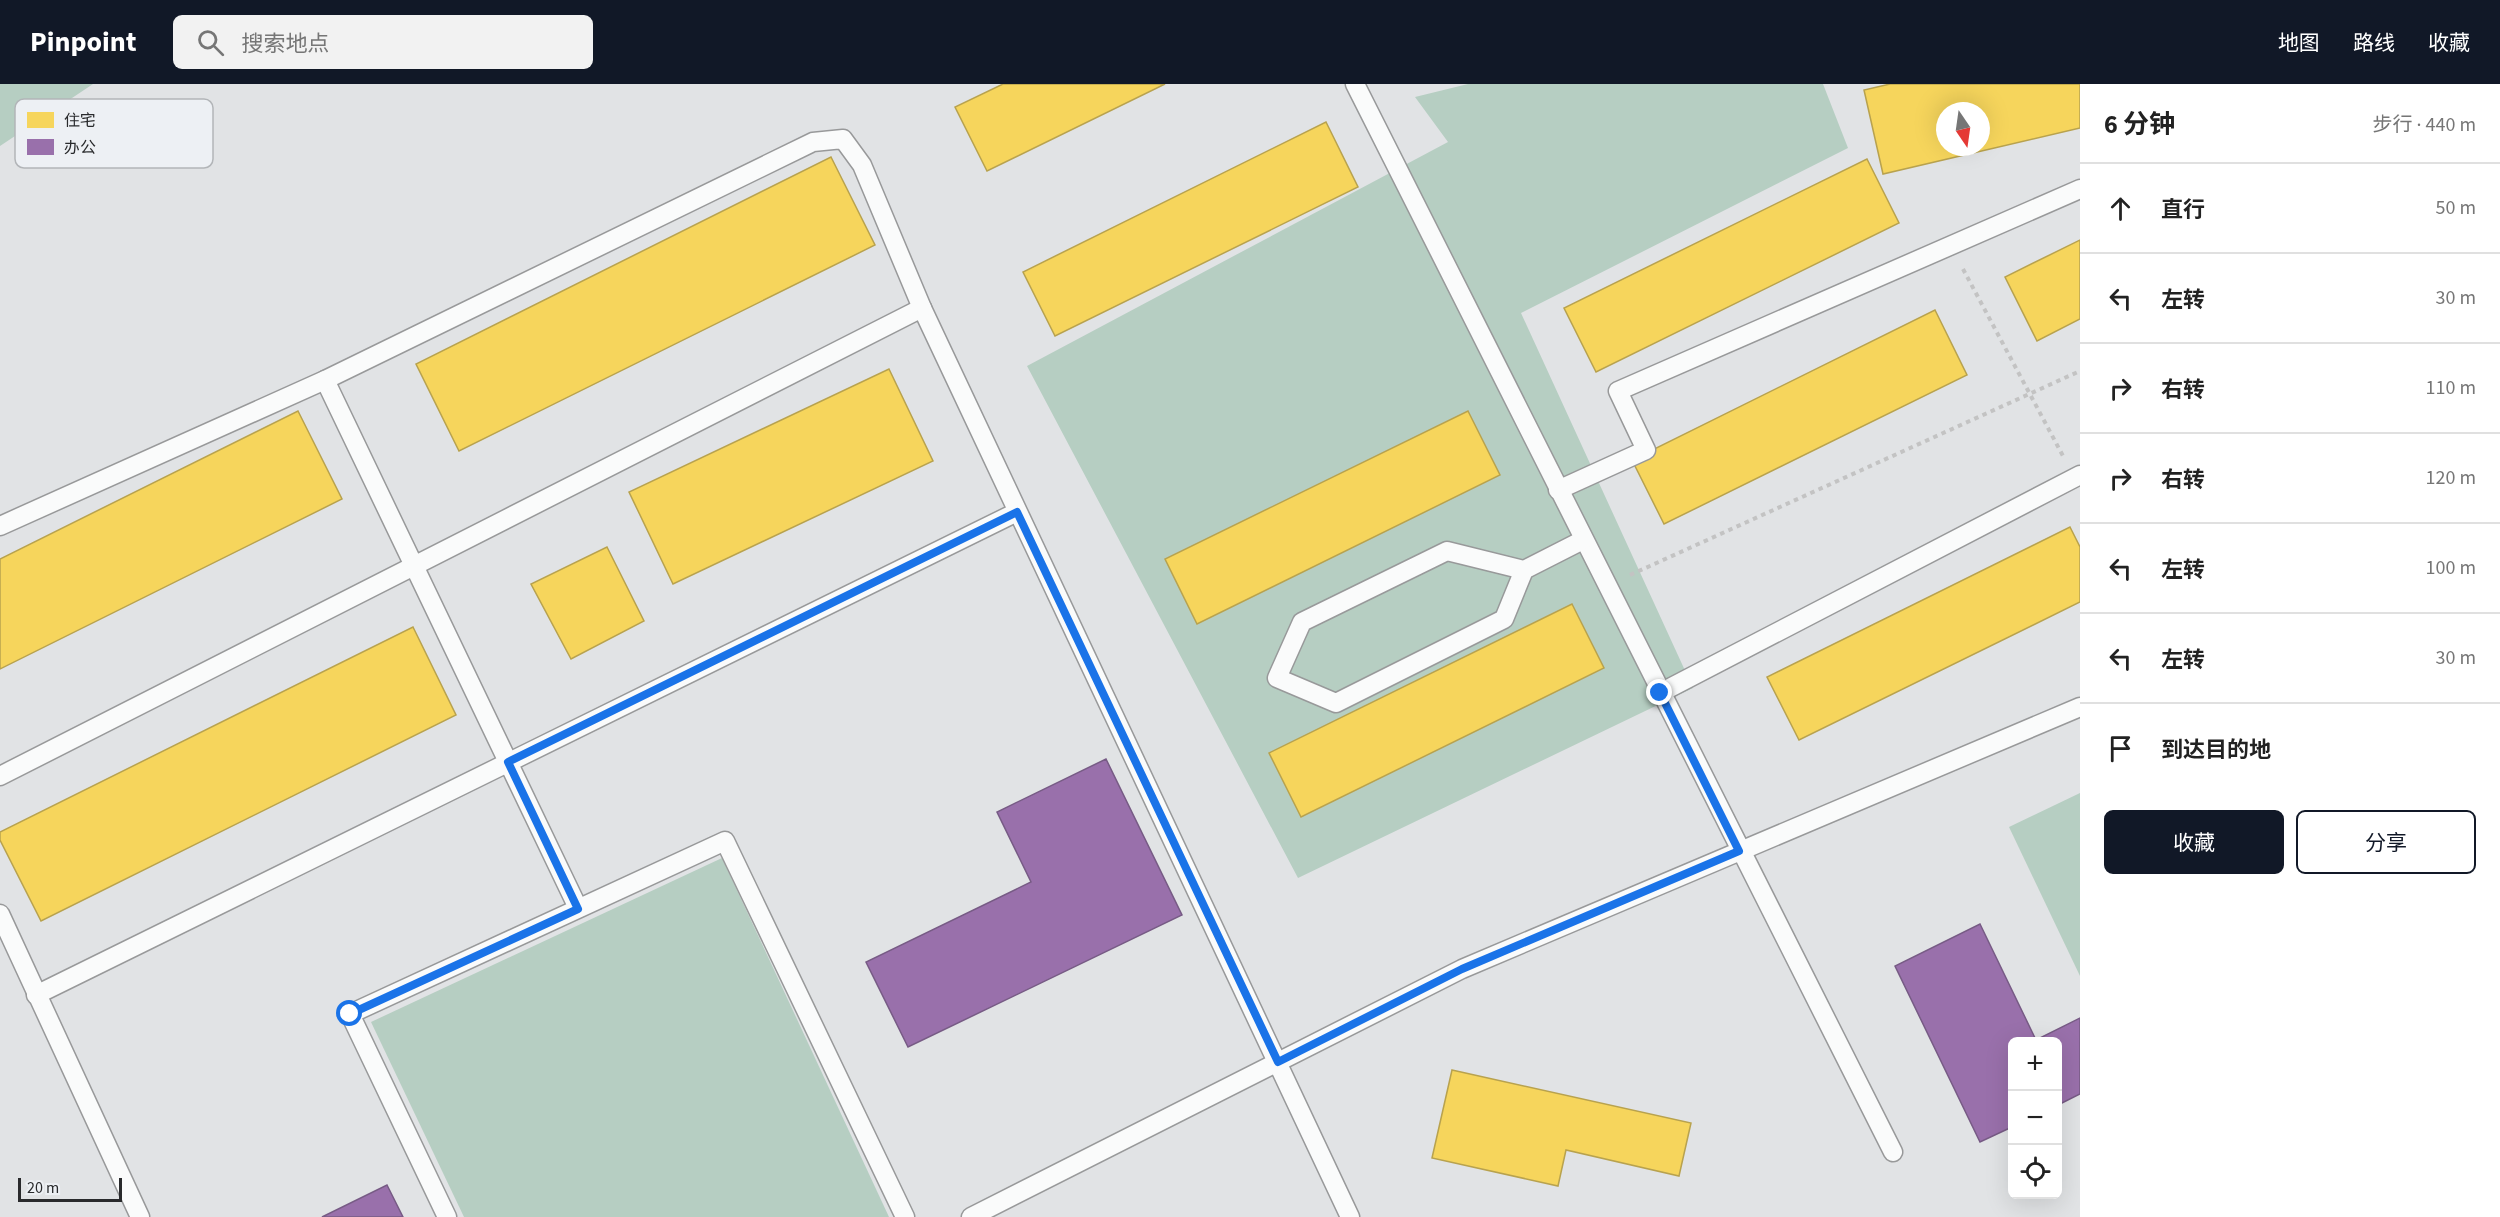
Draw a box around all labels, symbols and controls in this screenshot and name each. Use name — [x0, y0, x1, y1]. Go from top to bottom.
search box — [173, 15, 593, 69]
text: Pinpoint — [30, 22, 137, 62]
icon: search — [194, 26, 227, 59]
text: 搜索地点 — [242, 28, 330, 60]
text: 地图 — [2278, 28, 2320, 58]
text: 路线 — [2353, 28, 2395, 58]
text: 收藏 — [2428, 28, 2470, 58]
legend — [15, 99, 213, 168]
north arrow — [1936, 102, 1990, 156]
text: 6 分钟 — [2104, 106, 2175, 143]
text: 住宅 — [64, 110, 96, 132]
text: 步行 · 440 m — [2373, 111, 2476, 139]
text: 办公 — [64, 137, 96, 159]
icon: ahead — [2104, 192, 2137, 225]
text: 直行 — [2161, 194, 2205, 226]
text: 50 m — [2436, 194, 2476, 222]
icon: left — [2104, 282, 2137, 315]
text: 左转 — [2161, 284, 2205, 316]
text: 30 m — [2436, 284, 2476, 312]
icon: right — [2104, 372, 2137, 405]
text: 右转 — [2161, 374, 2205, 406]
text: 110 m — [2426, 374, 2476, 402]
icon: right — [2104, 462, 2137, 495]
text: 右转 — [2161, 464, 2205, 496]
text: 120 m — [2426, 464, 2476, 492]
icon: left — [2104, 552, 2137, 585]
text: 左转 — [2161, 554, 2205, 586]
text: 100 m — [2426, 554, 2476, 582]
icon: left — [2104, 642, 2137, 675]
text: 左转 — [2161, 644, 2205, 676]
text: 30 m — [2436, 644, 2476, 672]
route end — [1646, 679, 1672, 705]
icon: arrive — [2104, 732, 2137, 765]
text: 到达目的地 — [2161, 734, 2271, 766]
button: 收藏 — [2104, 810, 2284, 874]
button: 分享 — [2296, 810, 2476, 874]
route start — [336, 1000, 362, 1026]
map controls — [2008, 1037, 2062, 1199]
button: + — [2008, 1037, 2062, 1091]
button: − — [2008, 1091, 2062, 1145]
button: locate — [2008, 1145, 2062, 1199]
scale bar — [18, 1175, 122, 1202]
text: 20 m — [27, 1177, 59, 1199]

